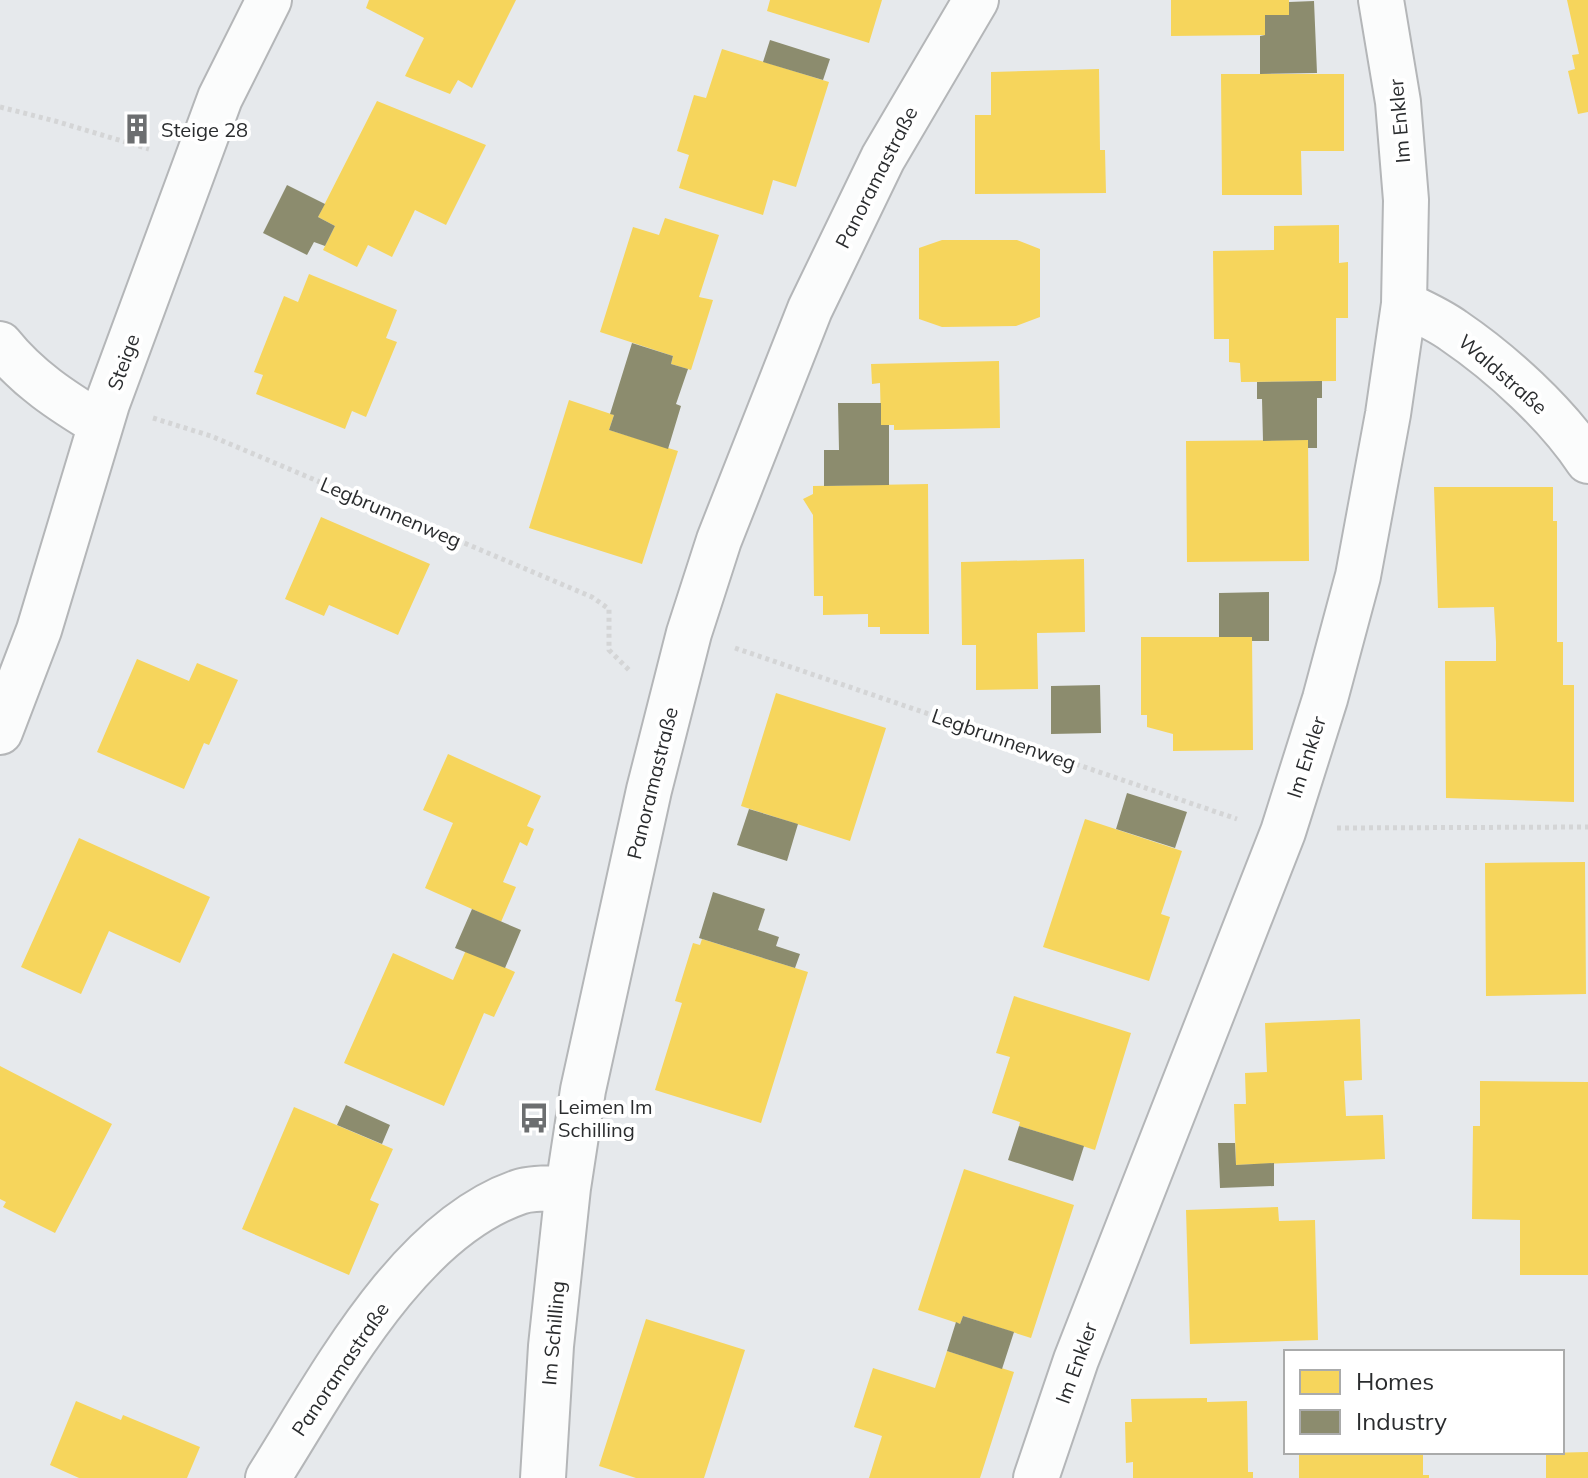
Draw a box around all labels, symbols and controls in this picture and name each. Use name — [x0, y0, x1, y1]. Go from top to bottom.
street label: Im Enkler — [1383, 77, 1415, 164]
street label: Panoramastraße — [829, 102, 923, 252]
building icon: Steige 28 — [120, 112, 154, 146]
place label: Steige 28 — [161, 117, 248, 142]
street label: Waldstraße — [1454, 329, 1552, 419]
street label: Steige — [101, 331, 145, 393]
street label: Legbrunnenweg — [317, 471, 465, 553]
street label: Legbrunnenweg — [929, 703, 1079, 775]
street label: Panoramastraße — [621, 704, 683, 862]
street label: Im Enkler — [1281, 712, 1331, 801]
place label: Leimen Im Schilling — [558, 1094, 653, 1142]
bus stop icon: Leimen Im Schilling — [517, 1101, 551, 1135]
street label: Im Schilling — [536, 1280, 570, 1386]
street label: Panoramastraße — [286, 1297, 394, 1441]
street label: Im Enkler — [1050, 1318, 1102, 1407]
legend — [1284, 1350, 1564, 1454]
text: Homes — [1356, 1366, 1434, 1396]
text: Industry — [1356, 1406, 1447, 1436]

